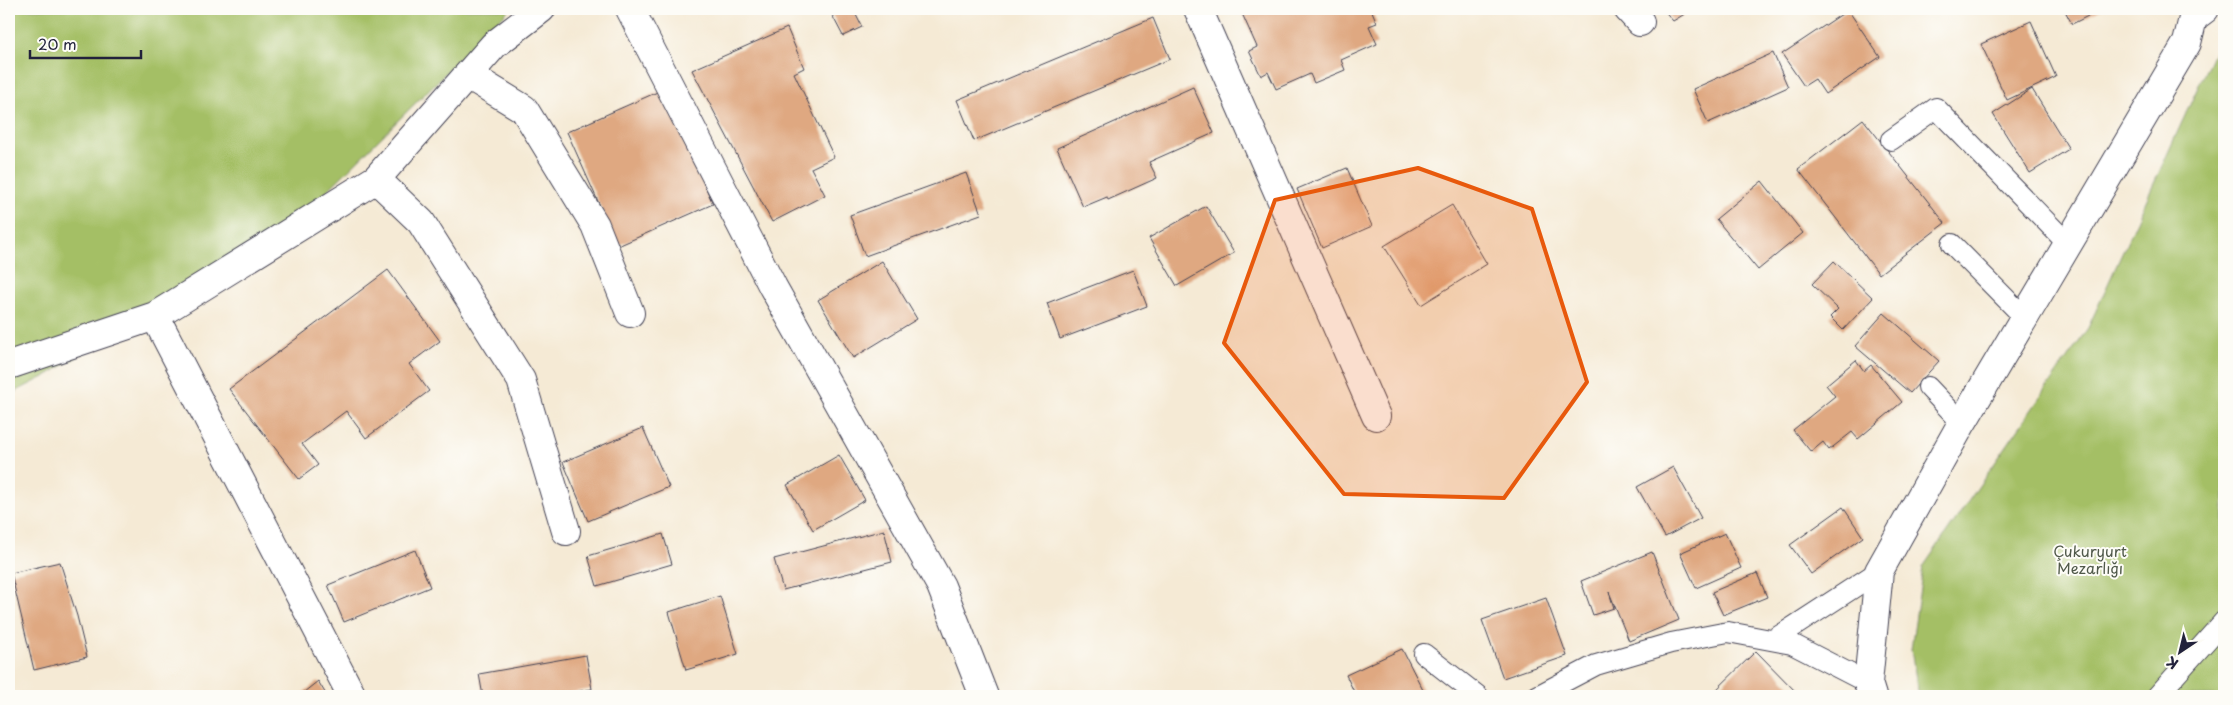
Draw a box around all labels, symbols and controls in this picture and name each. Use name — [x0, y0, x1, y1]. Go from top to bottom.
scale bar — [30, 28, 141, 60]
text: 20 m — [38, 32, 77, 55]
park label: Çukuryurt Mezarlığı — [2053, 539, 2127, 579]
north arrow — [2156, 628, 2206, 678]
text: K — [2162, 652, 2182, 675]

